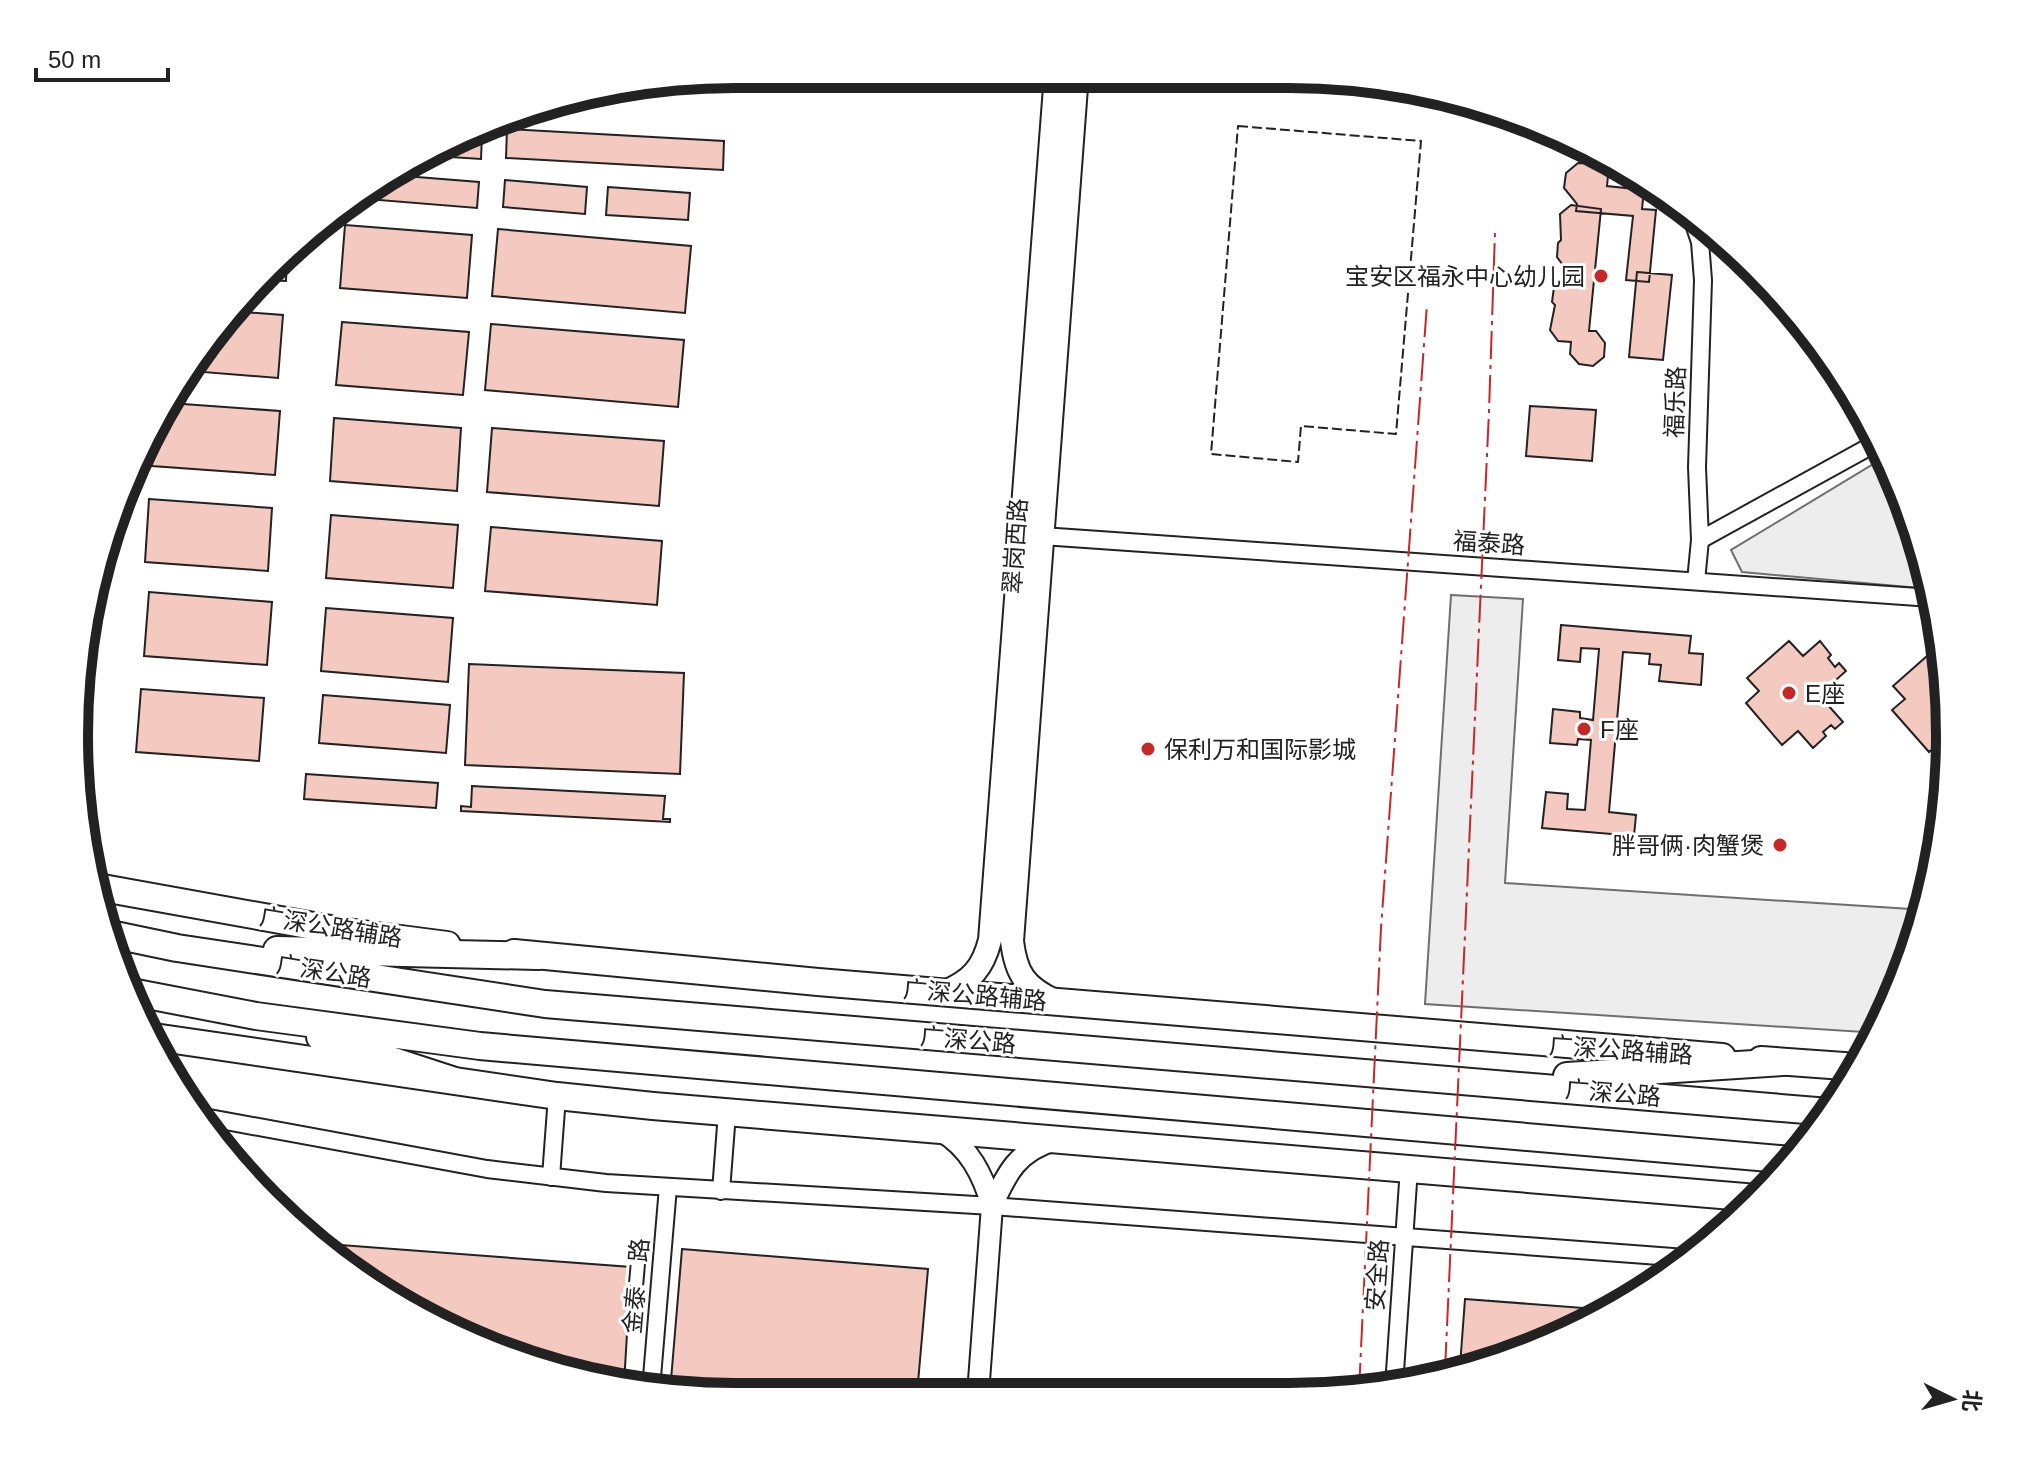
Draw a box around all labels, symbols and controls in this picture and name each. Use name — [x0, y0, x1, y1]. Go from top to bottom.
scale bar — [36, 32, 168, 82]
text: 50 m — [48, 46, 101, 73]
place label: 宝安区福永中心幼儿园 — [1345, 263, 1585, 290]
marker: 宝安区福永中心幼儿园 — [1592, 267, 1610, 285]
street label: 福乐路 — [1660, 366, 1690, 438]
street label: 翠岗西路 — [998, 497, 1032, 595]
street label: 福泰路 — [1452, 527, 1526, 559]
place label: E座 — [1805, 680, 1845, 707]
marker: E座 — [1780, 684, 1798, 702]
place label: F座 — [1600, 716, 1639, 743]
marker: F座 — [1575, 720, 1593, 738]
place label: 保利万和国际影城 — [1164, 736, 1356, 763]
marker: 保利万和国际影城 — [1139, 740, 1157, 758]
place label: 胖哥俩·肉蟹煲 — [1612, 832, 1764, 859]
marker: 胖哥俩·肉蟹煲 — [1771, 836, 1789, 854]
street label: 广深公路辅路 — [258, 902, 404, 952]
street label: 广深公路 — [274, 950, 374, 992]
street label: 广深公路辅路 — [902, 975, 1048, 1015]
street label: 广深公路 — [919, 1022, 1017, 1058]
street label: 广深公路辅路 — [1548, 1032, 1694, 1068]
street label: 广深公路 — [1564, 1075, 1662, 1111]
street label: 金泰二路 — [618, 1237, 654, 1335]
street label: 安全路 — [1361, 1238, 1393, 1312]
north arrow — [1912, 1359, 1992, 1439]
text: 北 — [1958, 1389, 1985, 1413]

